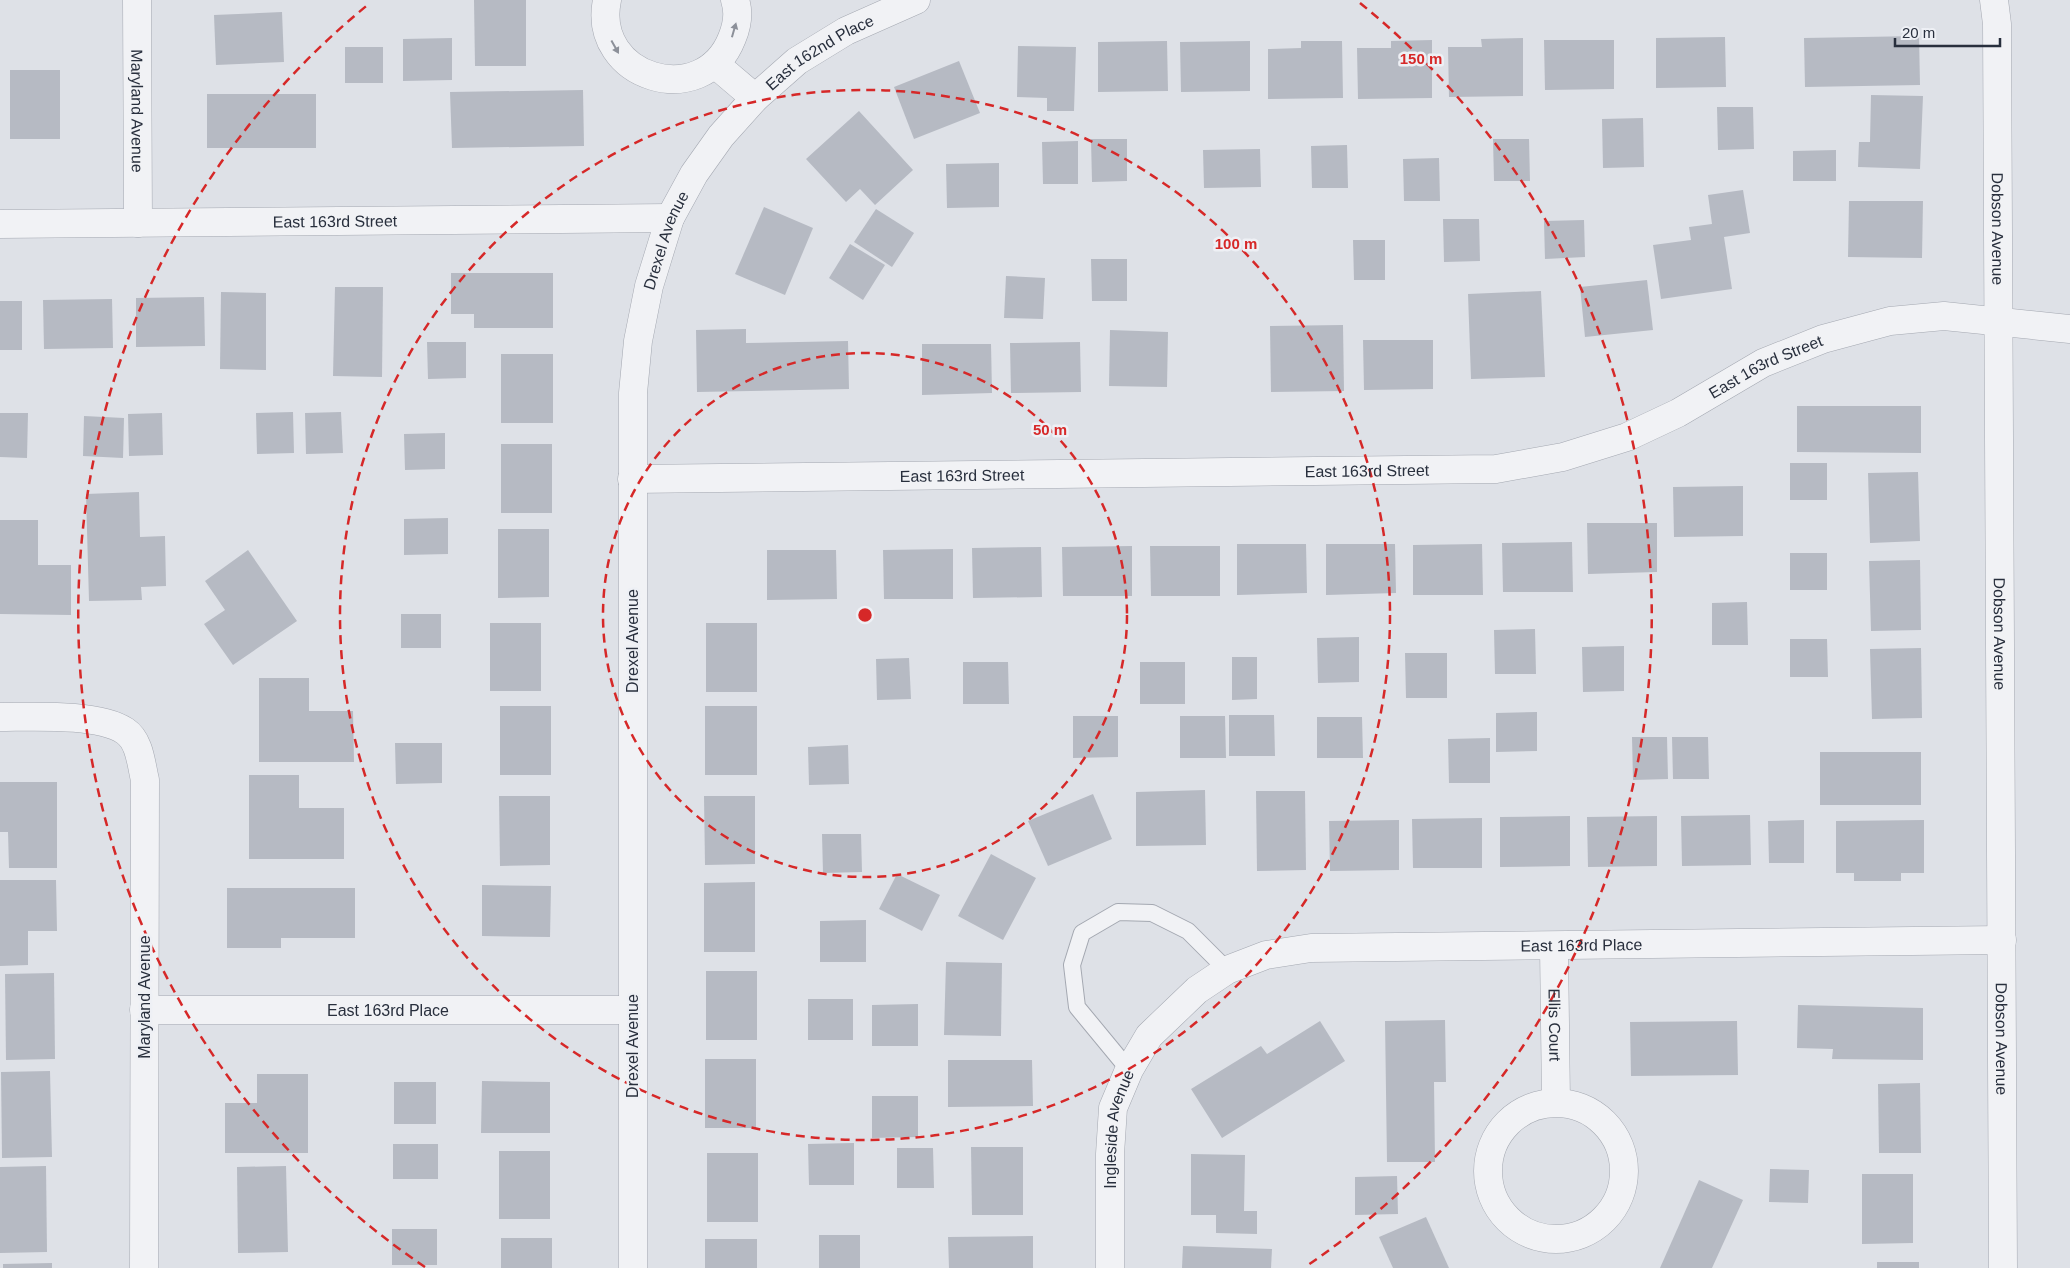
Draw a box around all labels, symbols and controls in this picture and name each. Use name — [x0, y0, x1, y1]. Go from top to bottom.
street label: East 162nd Place — [762, 12, 876, 94]
scale bar — [1895, 15, 2000, 47]
one-way arrow — [731, 22, 739, 37]
text: 20 m — [1902, 24, 1935, 41]
one-way arrow — [611, 39, 619, 54]
street label: Maryland Avenue — [128, 49, 146, 173]
text: 150 m — [1400, 50, 1442, 67]
street label: Dobson Avenue — [1989, 172, 2006, 285]
street label: Drexel Avenue — [640, 188, 692, 292]
street label: East 163rd Street — [273, 212, 398, 231]
text: 100 m — [1215, 235, 1257, 252]
street label: East 163rd Street — [1706, 332, 1825, 402]
text: 50 m — [1033, 421, 1067, 438]
street label: East 163rd Street — [1305, 462, 1430, 480]
street label: East 163rd Street — [900, 466, 1025, 485]
street label: Dobson Avenue — [1991, 577, 2008, 690]
street label: Drexel Avenue — [624, 589, 641, 693]
centre of rings — [856, 606, 874, 624]
street label: Maryland Avenue — [136, 935, 153, 1059]
street label: East 163rd Place — [1520, 936, 1643, 955]
street label: Dobson Avenue — [1993, 982, 2010, 1095]
street label: Ellis Court — [1546, 988, 1563, 1062]
street label: Drexel Avenue — [624, 994, 641, 1098]
street label: East 163rd Place — [327, 1002, 449, 1019]
street label: Ingleside Avenue — [1102, 1067, 1137, 1189]

